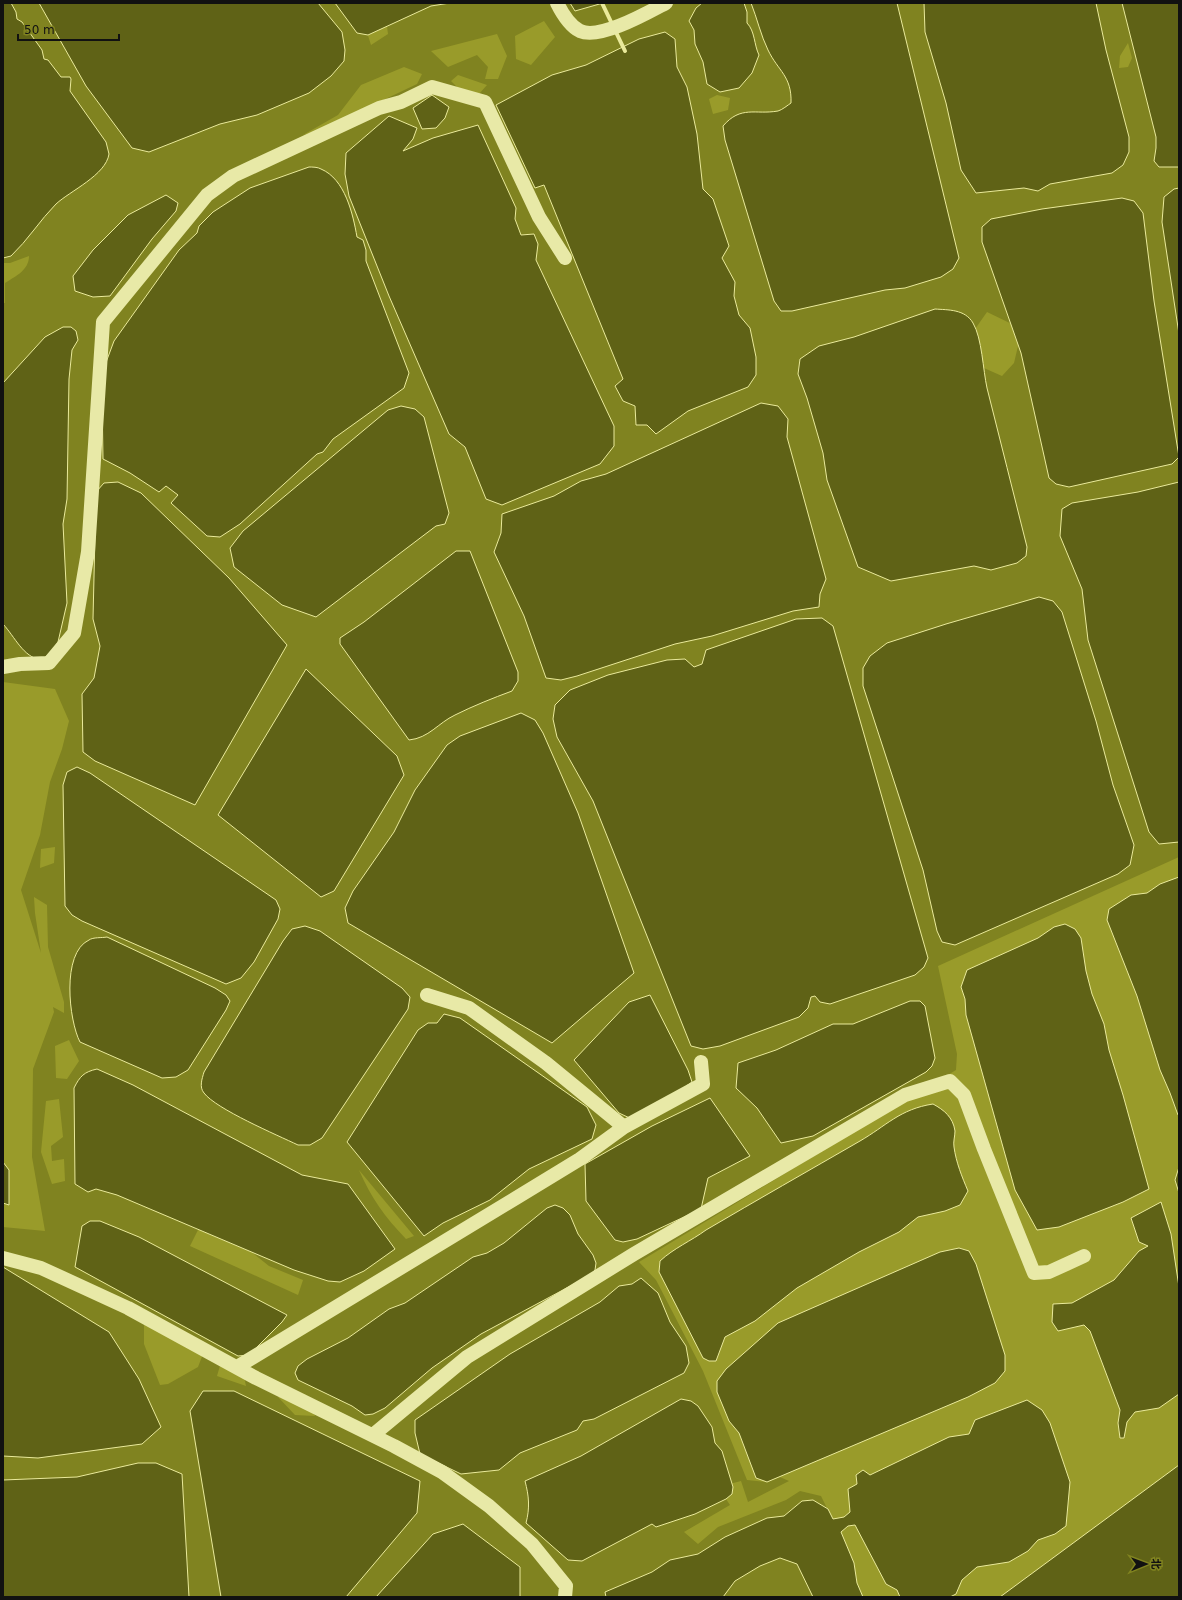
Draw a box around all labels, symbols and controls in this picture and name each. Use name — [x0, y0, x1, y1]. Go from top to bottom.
scale bar — [18, 16, 119, 42]
text: 50 m — [24, 23, 55, 37]
north arrow — [1126, 1544, 1166, 1584]
text: 北 — [1149, 1558, 1162, 1569]

